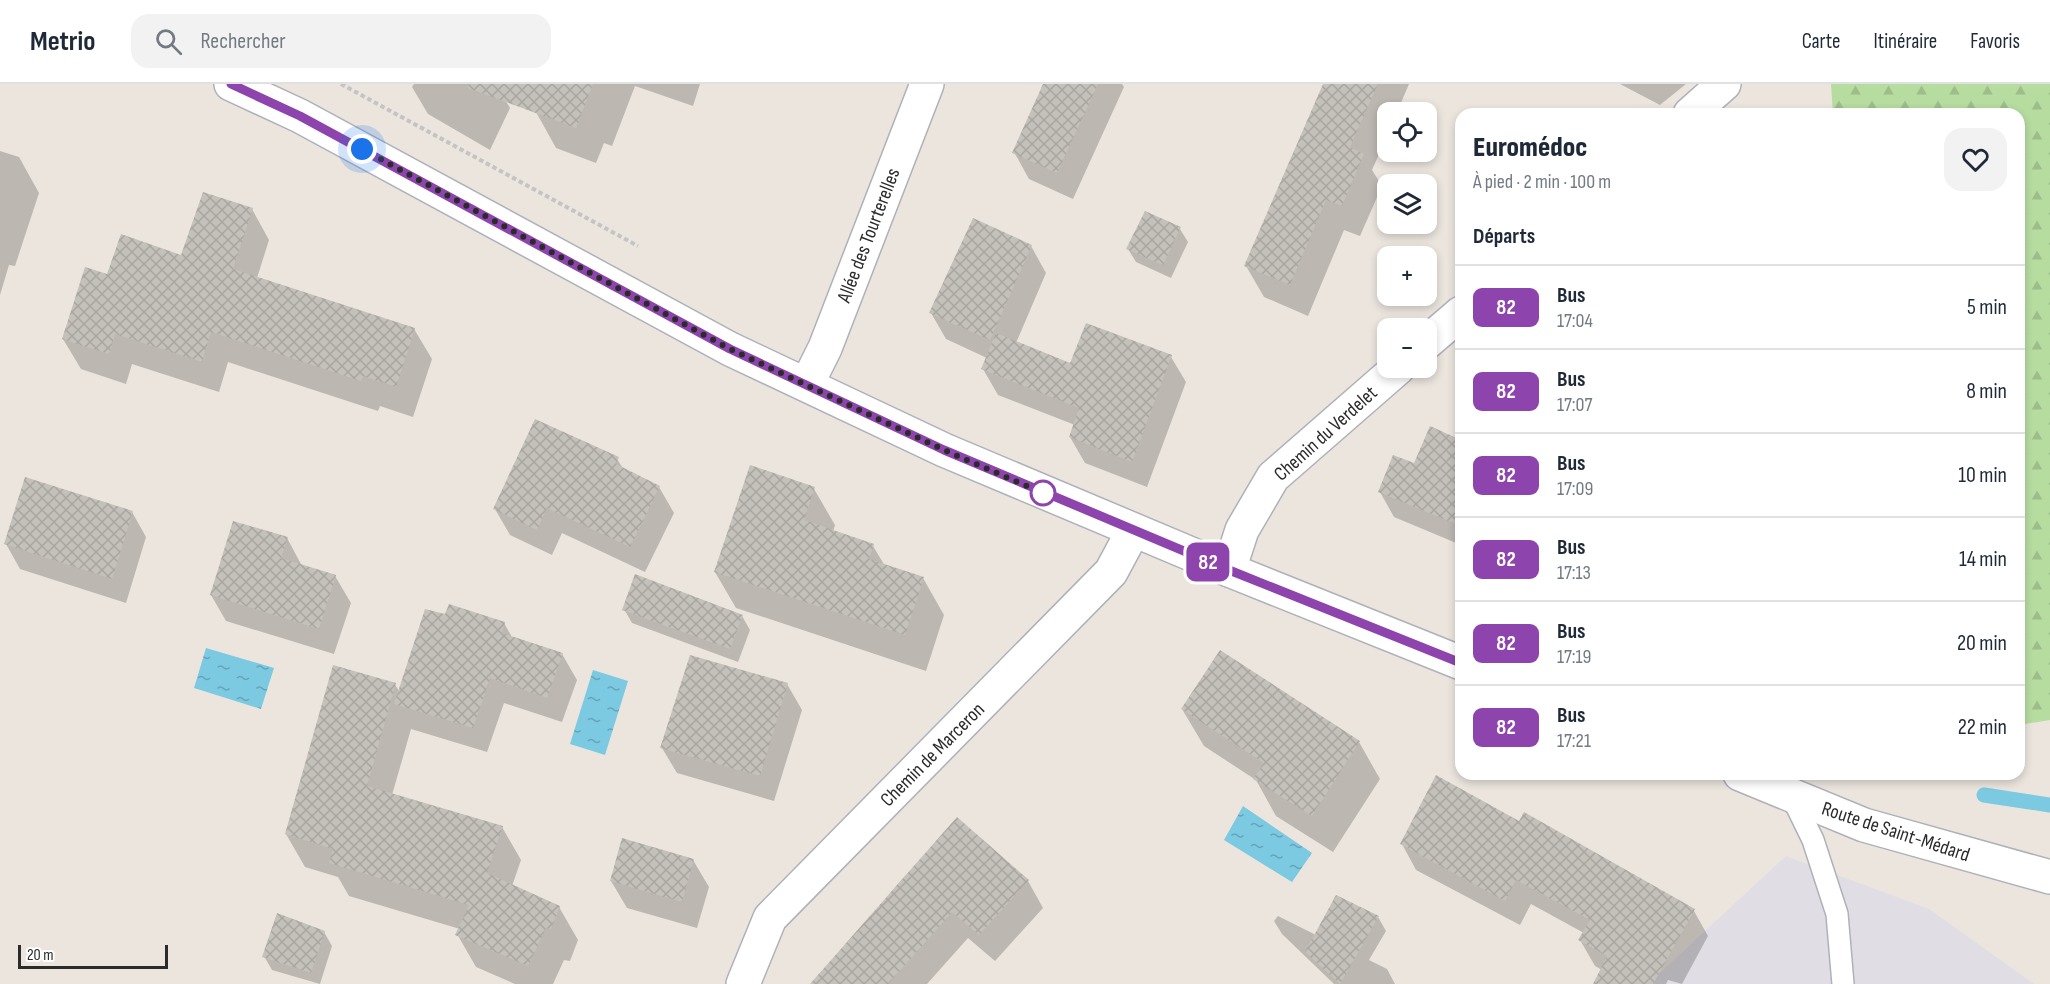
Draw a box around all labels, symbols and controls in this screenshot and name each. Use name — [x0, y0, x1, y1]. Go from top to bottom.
search box — [131, 14, 551, 68]
text: Metrio — [30, 25, 95, 58]
icon: search — [152, 25, 185, 58]
text: Rechercher — [200, 28, 286, 55]
text: Carte — [1802, 29, 1841, 54]
text: Itinéraire — [1874, 29, 1937, 54]
text: Favoris — [1970, 29, 2020, 54]
map controls — [1377, 102, 1437, 378]
button: locate — [1377, 102, 1437, 162]
button: heart — [1944, 128, 2007, 191]
text: Euromédoc — [1473, 131, 1587, 164]
your location — [347, 134, 377, 164]
street label: Allée des Tourterelles — [832, 165, 906, 307]
text: À pied · 2 min · 100 m — [1473, 170, 1611, 194]
button: layers — [1377, 174, 1437, 234]
text: Départs — [1473, 223, 1535, 250]
button: + — [1377, 246, 1437, 306]
text: Bus — [1557, 282, 1586, 309]
text: 5 min — [1967, 294, 2007, 321]
text: 82 — [1496, 295, 1516, 320]
text: 17:04 — [1557, 309, 1593, 333]
button: − — [1377, 318, 1437, 378]
text: Bus — [1557, 366, 1586, 393]
text: 8 min — [1966, 378, 2007, 405]
text: 82 — [1496, 379, 1516, 404]
street label: Chemin du Verdelet — [1269, 381, 1382, 486]
text: 17:07 — [1557, 393, 1592, 417]
text: Bus — [1557, 450, 1586, 477]
text: 10 min — [1958, 462, 2007, 489]
text: 82 — [1496, 463, 1516, 488]
text: 17:09 — [1557, 477, 1593, 501]
unlabelled marker — [1030, 480, 1056, 506]
text: Bus — [1557, 534, 1586, 561]
line badge: 82 — [1181, 542, 1235, 582]
text: 14 min — [1959, 546, 2007, 573]
text: 82 — [1496, 547, 1516, 572]
text: 82 — [1198, 550, 1218, 575]
text: 17:13 — [1557, 561, 1591, 585]
text: Bus — [1557, 618, 1586, 645]
text: 20 min — [1957, 630, 2007, 657]
text: 82 — [1496, 631, 1516, 656]
text: 17:19 — [1557, 645, 1591, 669]
street label: Chemin de Marceron — [876, 698, 990, 812]
text: Bus — [1557, 702, 1586, 729]
text: 22 min — [1958, 714, 2007, 741]
text: 82 — [1496, 715, 1516, 740]
text: 17:21 — [1557, 729, 1591, 753]
street label: Route de Saint-Médard — [1819, 797, 1973, 867]
scale bar — [18, 942, 168, 970]
text: 20 m — [27, 946, 54, 965]

